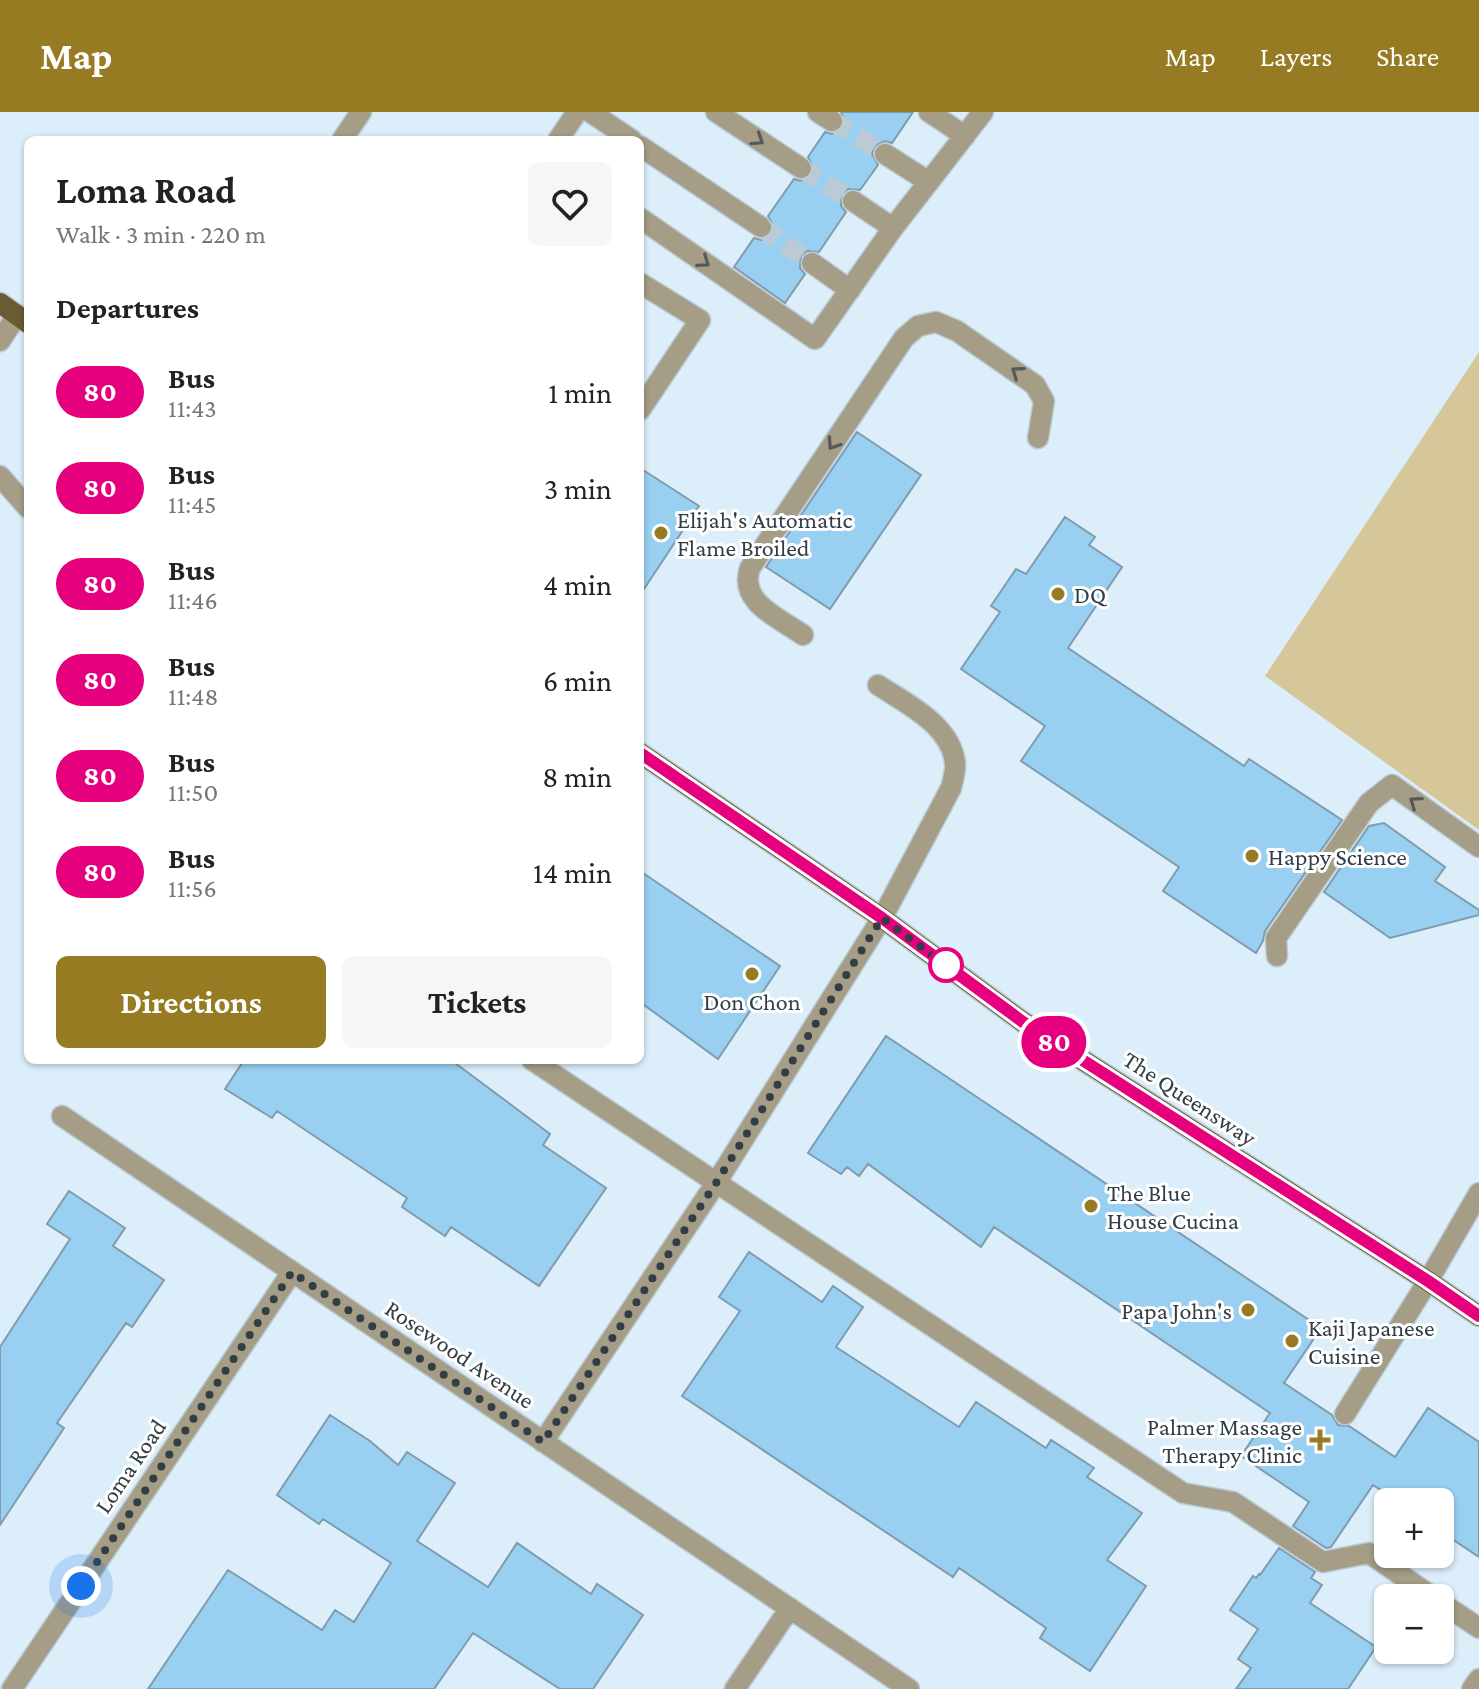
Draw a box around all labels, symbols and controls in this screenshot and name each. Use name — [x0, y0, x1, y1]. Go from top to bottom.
text: Map — [40, 35, 113, 77]
text: Map — [1165, 41, 1216, 72]
text: Layers — [1260, 41, 1332, 72]
text: Share — [1376, 41, 1439, 72]
one-way arrow — [750, 130, 764, 145]
button: heart — [528, 162, 612, 246]
text: Loma Road — [56, 169, 236, 211]
text: Walk · 3 min · 220 m — [56, 220, 266, 249]
one-way arrow — [696, 252, 710, 267]
text: Departures — [56, 291, 199, 324]
text: Bus — [168, 361, 215, 394]
one-way arrow — [1011, 367, 1025, 382]
text: 80 — [83, 376, 117, 407]
text: 1 min — [548, 376, 612, 409]
text: 11:43 — [168, 394, 217, 423]
one-way arrow — [827, 435, 842, 449]
text: Bus — [168, 457, 215, 490]
text: 80 — [83, 472, 117, 503]
text: 3 min — [544, 472, 612, 505]
text: 11:45 — [168, 490, 217, 519]
place label: Elijah's Automatic Flame Broiled — [677, 506, 852, 561]
marker: Elijah's Automatic Flame Broiled — [652, 524, 670, 542]
text: Bus — [168, 553, 215, 586]
text: 80 — [83, 568, 117, 599]
text: 4 min — [543, 568, 612, 601]
place label: DQ — [1074, 581, 1108, 608]
marker: DQ — [1049, 585, 1067, 603]
text: 11:46 — [168, 586, 218, 615]
text: Bus — [168, 649, 215, 682]
text: 80 — [83, 664, 117, 695]
text: 6 min — [543, 664, 612, 697]
text: 11:48 — [168, 682, 218, 711]
text: Bus — [168, 745, 215, 778]
text: 80 — [83, 760, 117, 791]
text: 8 min — [542, 760, 612, 793]
text: 11:50 — [168, 778, 218, 807]
one-way arrow — [1410, 797, 1424, 812]
text: Bus — [168, 841, 215, 874]
place label: Happy Science — [1268, 843, 1407, 870]
marker: Happy Science — [1243, 847, 1261, 865]
text: 80 — [83, 856, 117, 887]
text: 14 min — [533, 856, 612, 889]
text: 11:56 — [168, 874, 217, 903]
unlabelled marker — [929, 948, 963, 982]
button: Directions — [56, 956, 326, 1048]
button: Tickets — [342, 956, 612, 1048]
marker: Don Chon — [743, 965, 761, 983]
place label: Don Chon — [703, 988, 801, 1015]
line badge: 80 — [1018, 1016, 1090, 1068]
text: 80 — [1037, 1026, 1071, 1057]
street label: The Queensway — [1119, 1045, 1262, 1151]
place label: The Blue House Cucina — [1107, 1179, 1239, 1234]
marker: The Blue House Cucina — [1082, 1197, 1100, 1215]
street label: Rosewood Avenue — [380, 1294, 540, 1414]
place label: Papa John's — [1121, 1297, 1232, 1324]
marker: Papa John's — [1239, 1301, 1257, 1319]
place label: Kaji Japanese Cuisine — [1308, 1314, 1435, 1369]
marker: Kaji Japanese Cuisine — [1283, 1332, 1301, 1350]
place label: Palmer Massage Therapy Clinic — [1147, 1413, 1302, 1468]
street label: Loma Road — [89, 1414, 171, 1518]
marker: Palmer Massage Therapy Clinic — [1309, 1429, 1331, 1451]
map controls — [1374, 1488, 1454, 1664]
button: + — [1374, 1488, 1454, 1568]
your location — [61, 1566, 101, 1606]
button: − — [1374, 1584, 1454, 1664]

